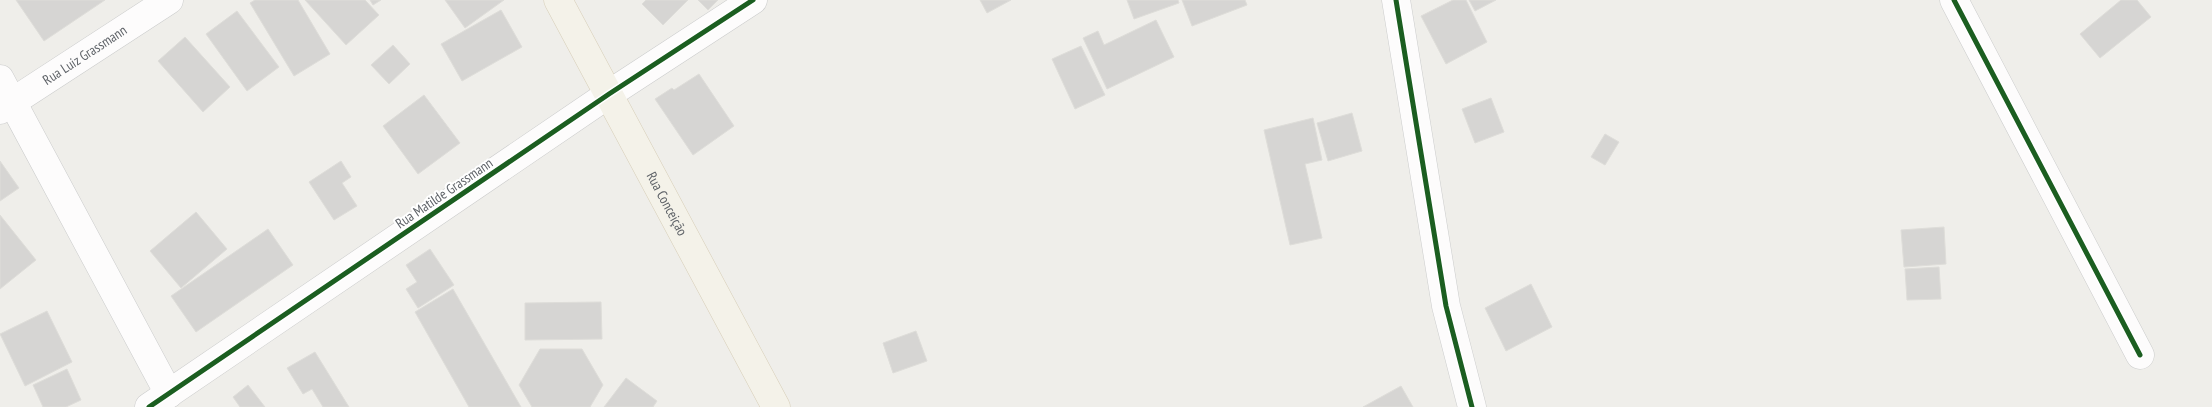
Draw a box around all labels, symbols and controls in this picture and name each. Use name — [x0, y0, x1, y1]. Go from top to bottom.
street label: Rua Luiz Grassmann — [39, 21, 130, 89]
street label: Rua Matilde Grassmann — [392, 154, 496, 232]
street label: Rua Conceição — [643, 169, 692, 239]

